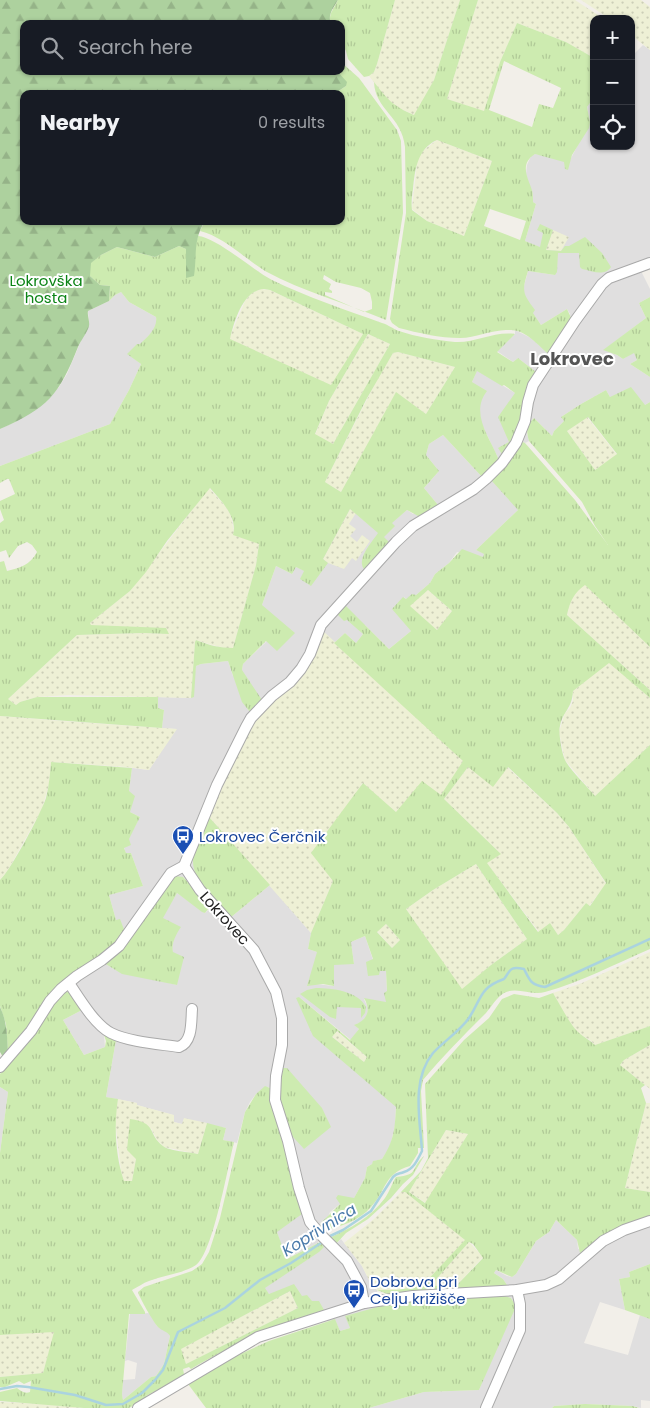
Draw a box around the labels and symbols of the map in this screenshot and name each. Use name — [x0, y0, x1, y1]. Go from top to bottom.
park label: Lokrovška hosta — [9, 270, 83, 308]
district label: Lokrovec — [530, 346, 614, 371]
bus stop icon: Lokrovec Čerčnik — [171, 824, 195, 855]
place label: Lokrovec Čerčnik — [199, 826, 326, 847]
street label: Lokrovec — [195, 887, 255, 949]
water label: Koprivnica — [277, 1198, 361, 1262]
place label: Dobrova pri Celju križišče — [370, 1271, 466, 1309]
bus stop icon: Dobrova pri Celju križišče — [342, 1278, 366, 1309]

